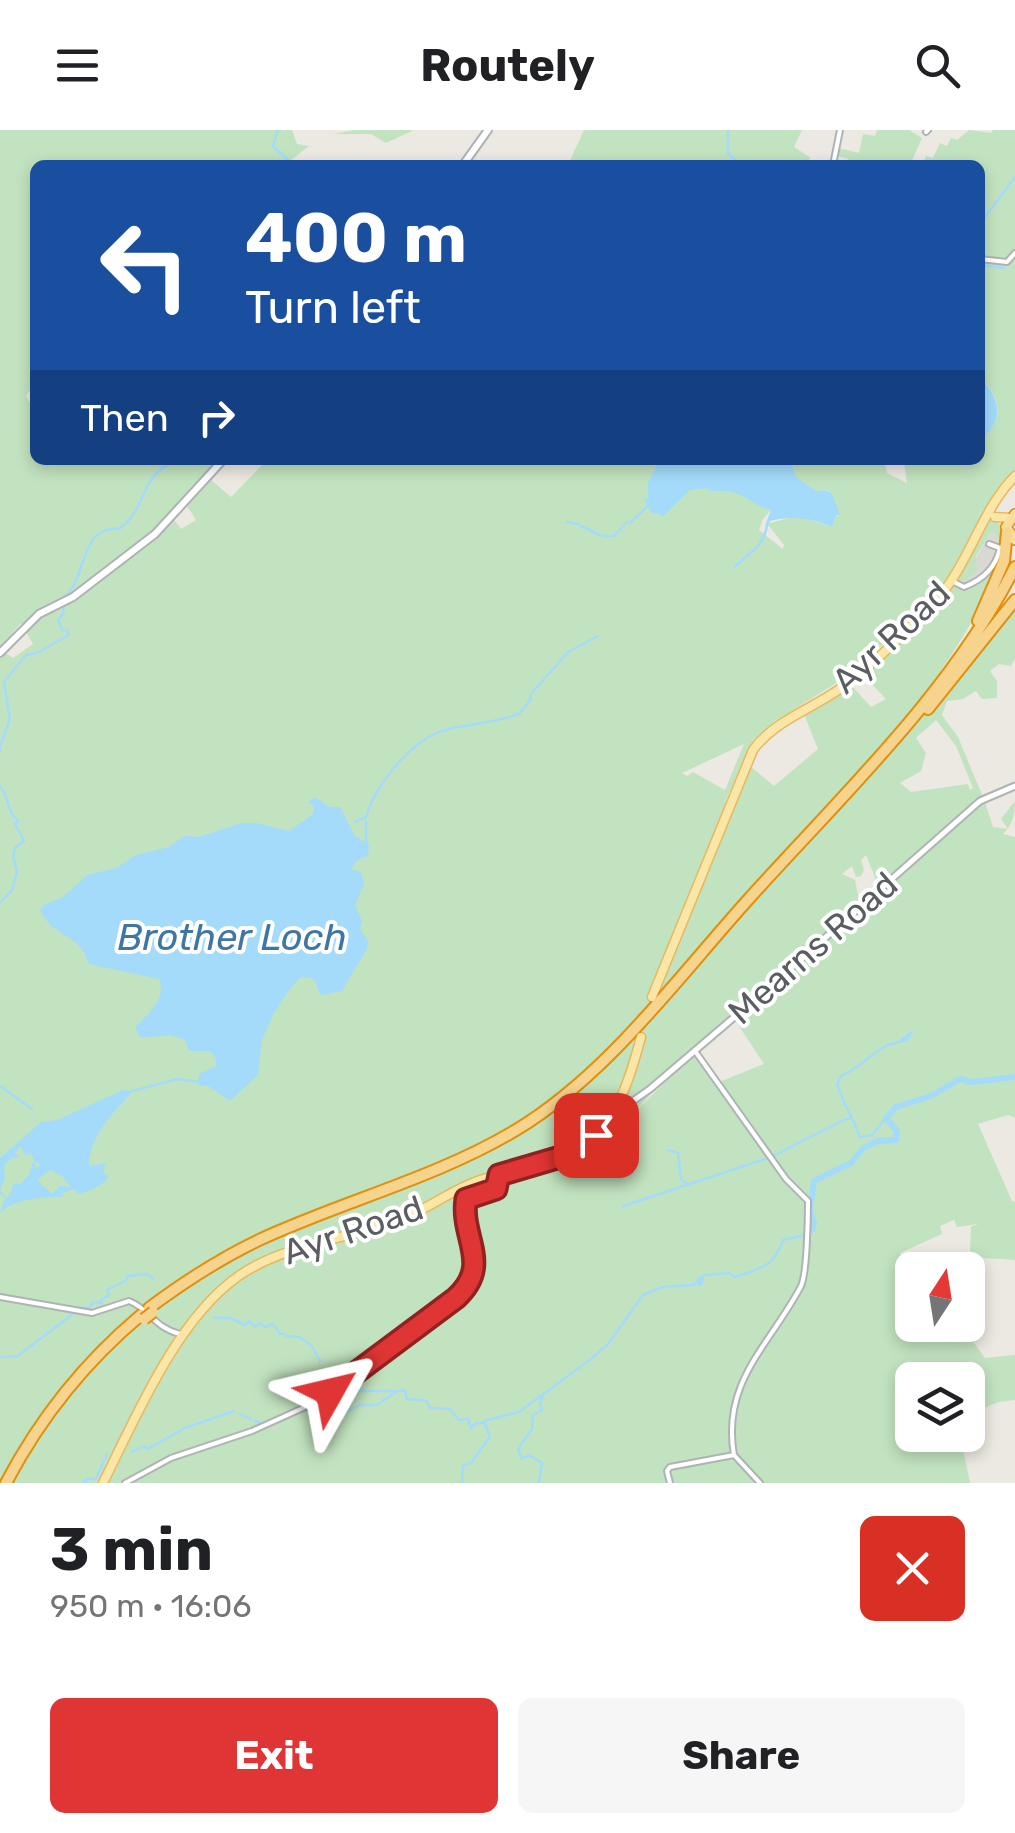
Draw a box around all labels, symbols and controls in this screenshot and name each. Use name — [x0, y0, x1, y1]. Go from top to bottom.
icon: menu — [50, 38, 105, 93]
icon: search — [910, 38, 965, 93]
text: Routely — [420, 39, 595, 92]
text: 400 m — [245, 197, 467, 280]
icon: left — [80, 200, 210, 330]
text: Turn left — [245, 281, 421, 334]
icon: right — [189, 390, 244, 445]
text: Then — [80, 395, 169, 441]
street label: Ayr Road — [823, 572, 959, 702]
street label: Mearns Road — [720, 863, 906, 1033]
water label: Brother Loch — [117, 914, 347, 960]
pin — [554, 1093, 639, 1178]
icon: arrive — [569, 1108, 624, 1163]
street label: Ayr Road — [277, 1186, 429, 1274]
north arrow — [895, 1252, 985, 1342]
map controls — [895, 1252, 985, 1452]
position arrow — [278, 1340, 382, 1444]
button: layers — [895, 1362, 985, 1452]
text: 3 min — [50, 1514, 213, 1585]
button: close — [860, 1516, 965, 1621]
text: 950 m · 16:06 — [50, 1587, 252, 1625]
button: Exit — [50, 1698, 498, 1813]
button: Share — [518, 1698, 965, 1813]

